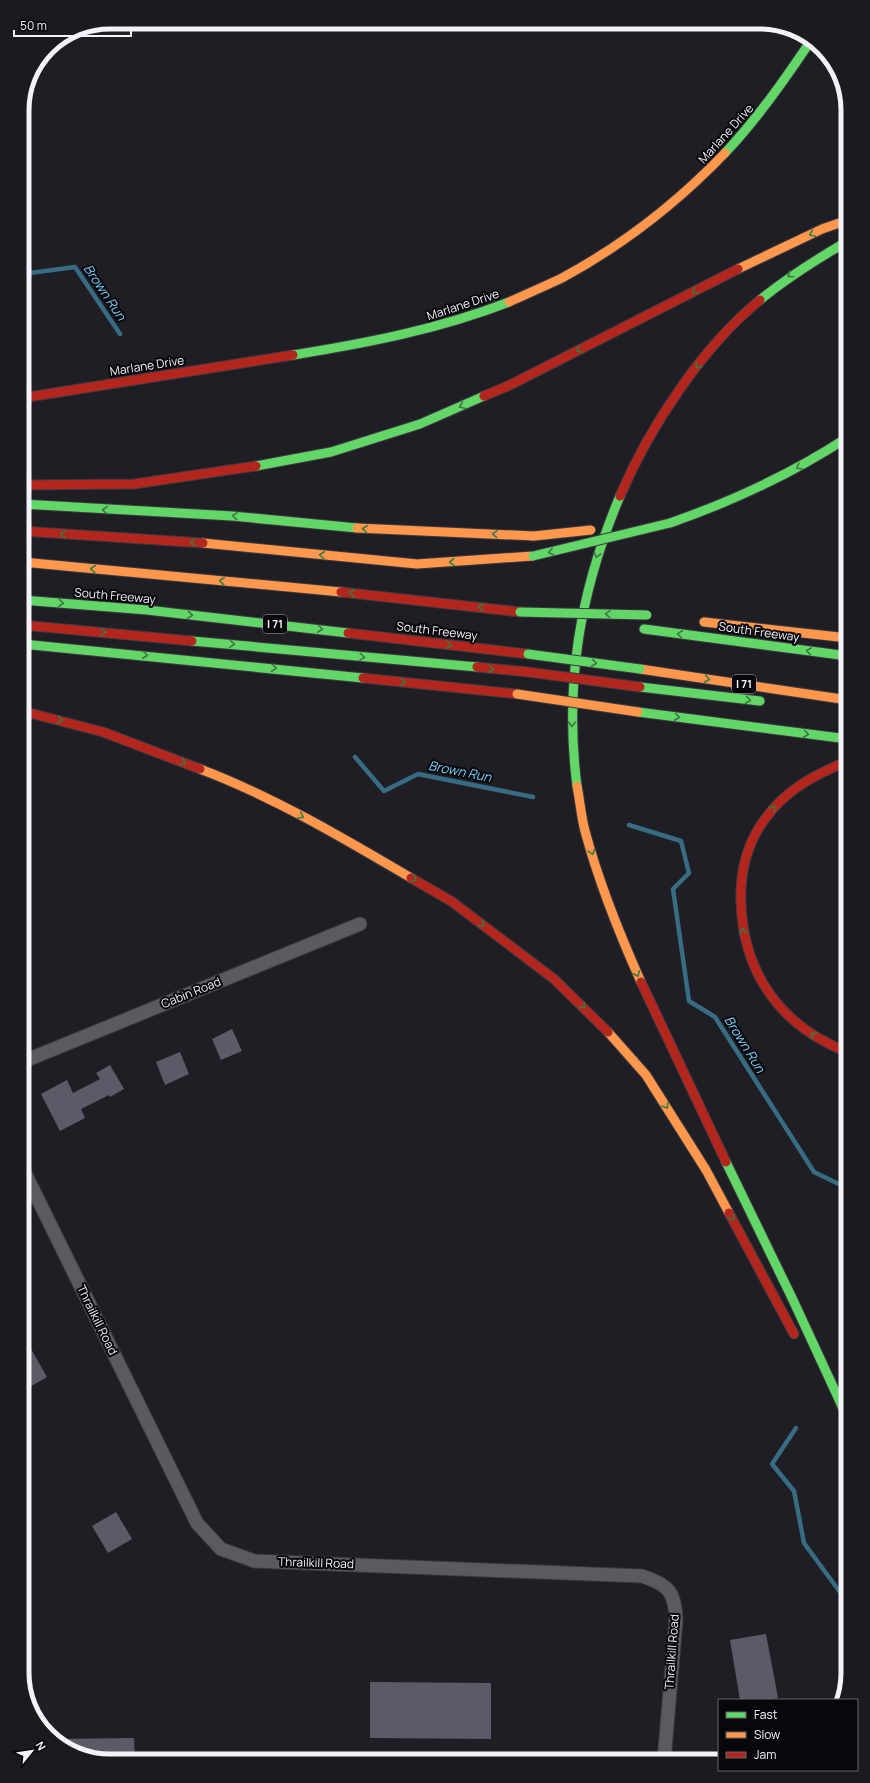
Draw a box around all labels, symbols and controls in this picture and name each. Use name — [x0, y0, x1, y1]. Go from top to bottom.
scale bar — [14, 12, 131, 38]
text: 50 m — [20, 17, 47, 34]
street label: Marlane Drive — [694, 100, 757, 167]
one-way arrow — [808, 229, 816, 237]
water label: Brown Run — [80, 260, 131, 325]
one-way arrow — [788, 270, 795, 277]
street label: Marlane Drive — [425, 285, 501, 324]
one-way arrow — [692, 286, 699, 294]
one-way arrow — [576, 345, 583, 353]
street label: Marlane Drive — [108, 351, 185, 380]
one-way arrow — [695, 362, 703, 369]
one-way arrow — [459, 401, 466, 409]
one-way arrow — [796, 462, 803, 470]
one-way arrow — [102, 505, 108, 514]
one-way arrow — [232, 512, 238, 521]
one-way arrow — [362, 524, 368, 533]
one-way arrow — [60, 529, 66, 538]
one-way arrow — [492, 530, 498, 539]
one-way arrow — [190, 538, 196, 547]
one-way arrow — [547, 547, 554, 555]
one-way arrow — [319, 550, 325, 559]
one-way arrow — [594, 552, 602, 558]
one-way arrow — [449, 557, 455, 566]
one-way arrow — [90, 564, 96, 573]
one-way arrow — [219, 576, 225, 585]
street label: South Freeway — [74, 583, 157, 608]
one-way arrow — [349, 589, 355, 598]
one-way arrow — [58, 598, 64, 607]
one-way arrow — [478, 603, 484, 612]
one-way arrow — [187, 610, 193, 619]
one-way arrow — [605, 610, 611, 618]
road number: I 71 — [263, 615, 287, 633]
street label: South Freeway — [396, 617, 479, 644]
street label: South Freeway — [718, 617, 801, 646]
one-way arrow — [317, 624, 323, 633]
one-way arrow — [100, 627, 106, 636]
one-way arrow — [677, 630, 684, 639]
one-way arrow — [229, 640, 235, 649]
one-way arrow — [446, 640, 452, 649]
one-way arrow — [806, 647, 812, 656]
one-way arrow — [142, 650, 148, 659]
one-way arrow — [359, 652, 365, 661]
one-way arrow — [591, 658, 597, 667]
one-way arrow — [271, 664, 277, 673]
one-way arrow — [488, 664, 494, 673]
one-way arrow — [704, 674, 710, 683]
road number: I 71 — [732, 675, 756, 693]
one-way arrow — [400, 677, 406, 686]
one-way arrow — [745, 695, 751, 704]
one-way arrow — [674, 712, 680, 721]
one-way arrow — [57, 716, 63, 724]
one-way arrow — [568, 721, 576, 727]
one-way arrow — [803, 729, 809, 738]
water label: Brown Run — [427, 756, 494, 786]
one-way arrow — [179, 758, 186, 766]
one-way arrow — [769, 805, 776, 813]
one-way arrow — [297, 811, 304, 818]
one-way arrow — [587, 848, 596, 855]
one-way arrow — [410, 875, 417, 882]
one-way arrow — [478, 920, 485, 927]
one-way arrow — [739, 928, 748, 934]
one-way arrow — [632, 969, 640, 977]
street label: Cabin Road — [158, 973, 223, 1012]
one-way arrow — [578, 1002, 586, 1009]
water label: Brown Run — [720, 1012, 770, 1077]
one-way arrow — [810, 1033, 817, 1040]
one-way arrow — [661, 1102, 669, 1109]
one-way arrow — [727, 1214, 734, 1221]
street label: Thrailkill Road — [73, 1282, 122, 1358]
street label: Thrailkill Road — [278, 1553, 354, 1572]
street label: Thrailkill Road — [660, 1614, 683, 1690]
legend — [718, 1699, 858, 1771]
text: Fast — [754, 1706, 778, 1723]
text: Slow — [754, 1726, 780, 1743]
north arrow — [12, 1731, 52, 1771]
text: N — [33, 1739, 50, 1753]
text: Jam — [754, 1746, 776, 1763]

